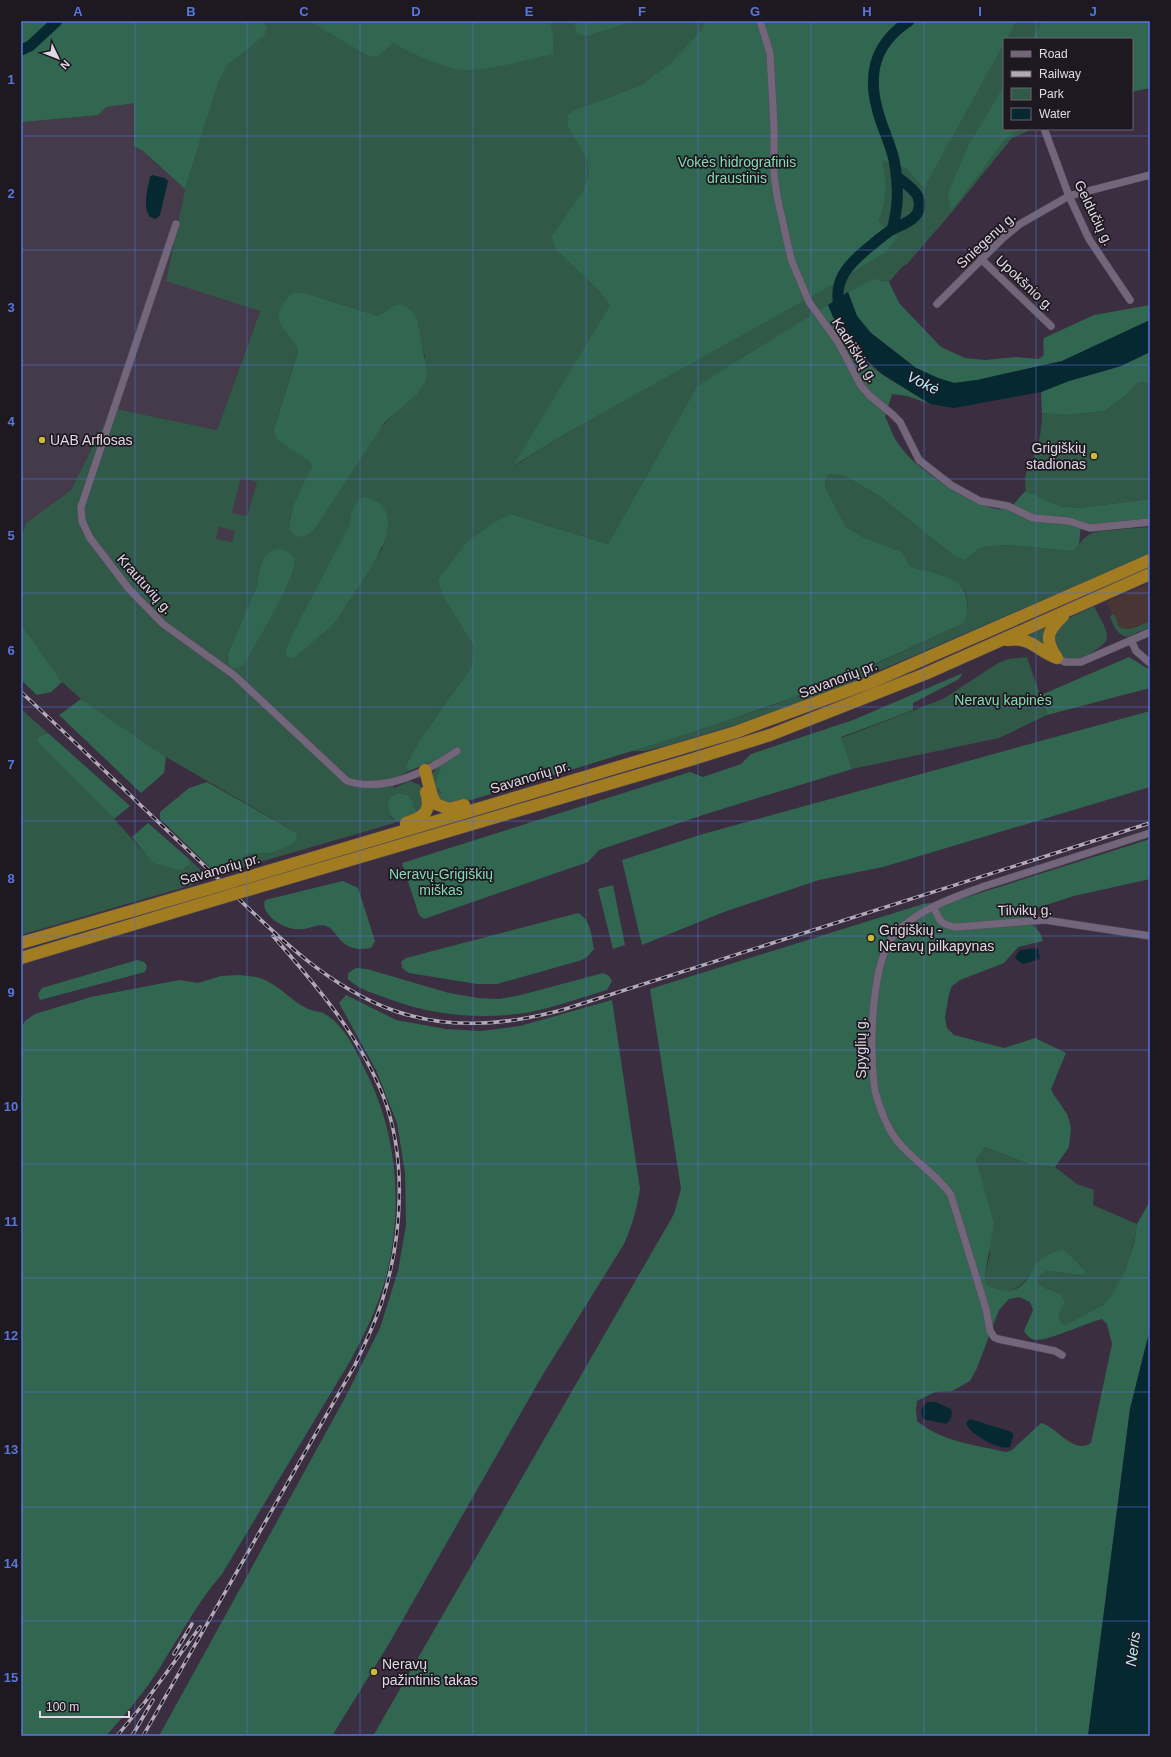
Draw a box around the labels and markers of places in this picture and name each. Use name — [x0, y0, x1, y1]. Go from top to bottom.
place label: UAB Arflosas — [50, 432, 132, 448]
marker: UAB Arflosas — [37, 435, 47, 445]
place label: Grigiškių stadionas — [1026, 440, 1086, 472]
marker: Grigiškių stadionas — [1089, 451, 1099, 461]
place label: Grigiškių - Neravų pilkapynas — [879, 922, 994, 954]
marker: Grigiškių - Neravų pilkapynas — [866, 933, 876, 943]
place label: Neravų pažintinis takas — [382, 1656, 478, 1688]
marker: Neravų pažintinis takas — [369, 1667, 379, 1677]

